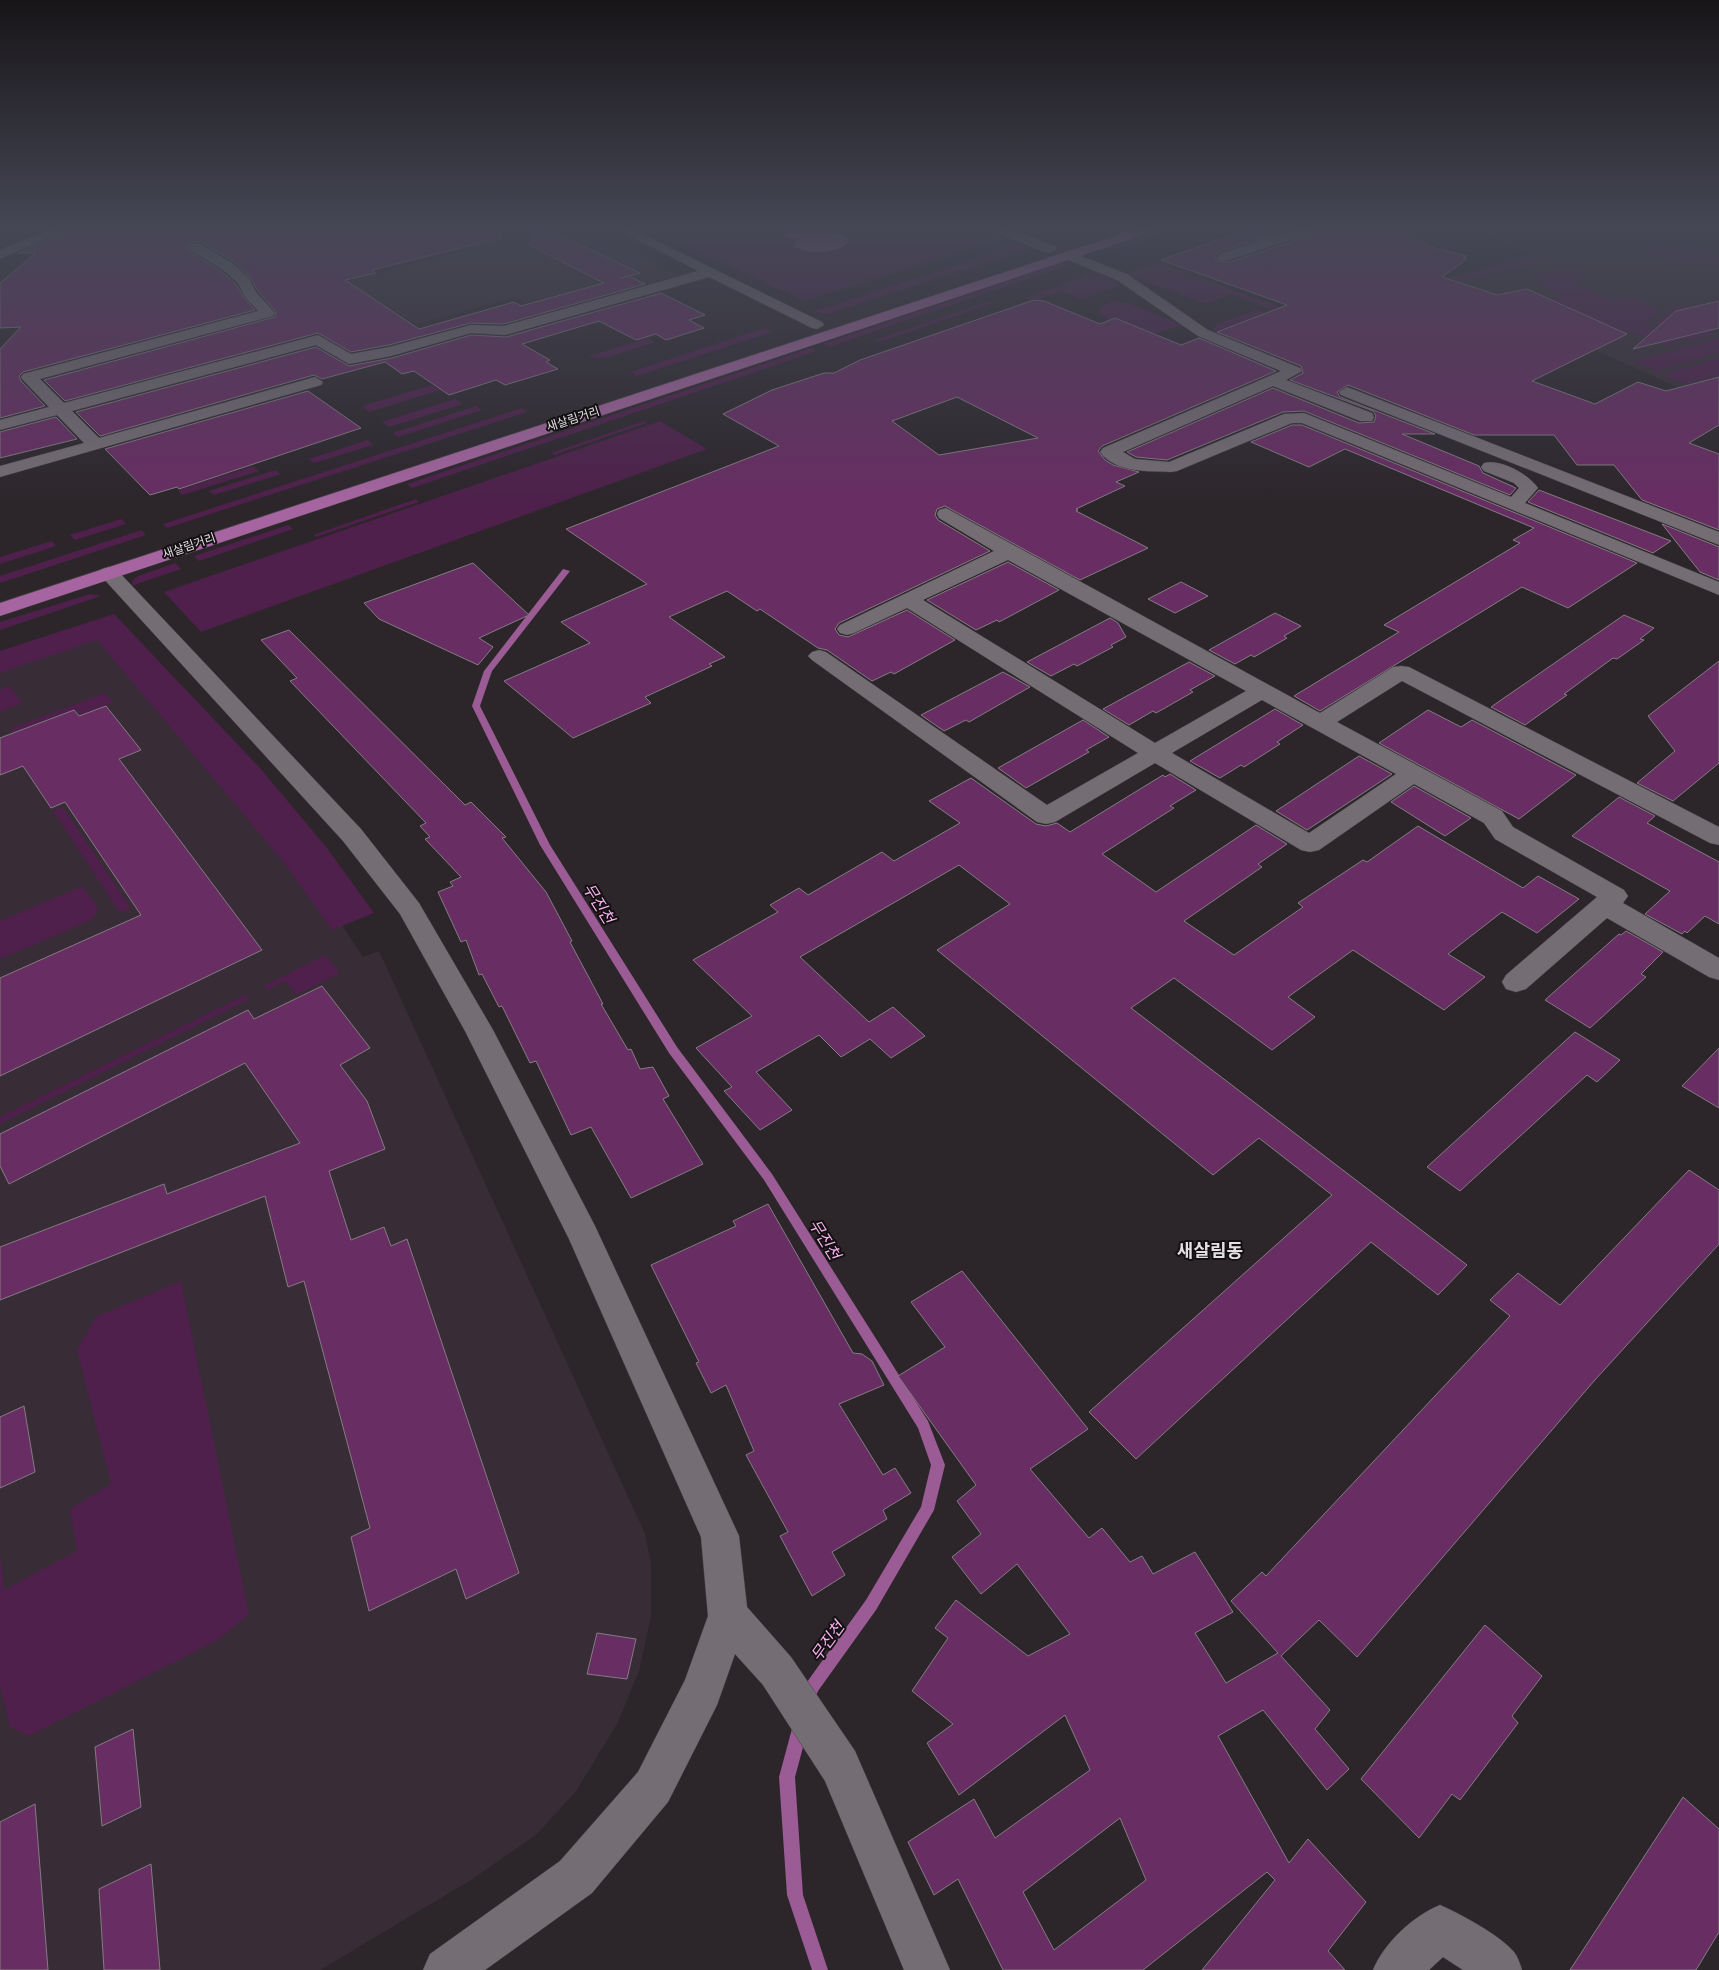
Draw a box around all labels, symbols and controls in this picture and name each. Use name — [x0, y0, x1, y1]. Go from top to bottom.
street label: 새살림거리 — [545, 405, 601, 433]
street label: 새살림거리 — [161, 531, 217, 561]
water label: 무진천 — [580, 880, 619, 928]
water label: 무진천 — [806, 1216, 845, 1264]
district label: 새살림동 — [1177, 1242, 1243, 1261]
water label: 무진천 — [808, 1617, 849, 1664]

